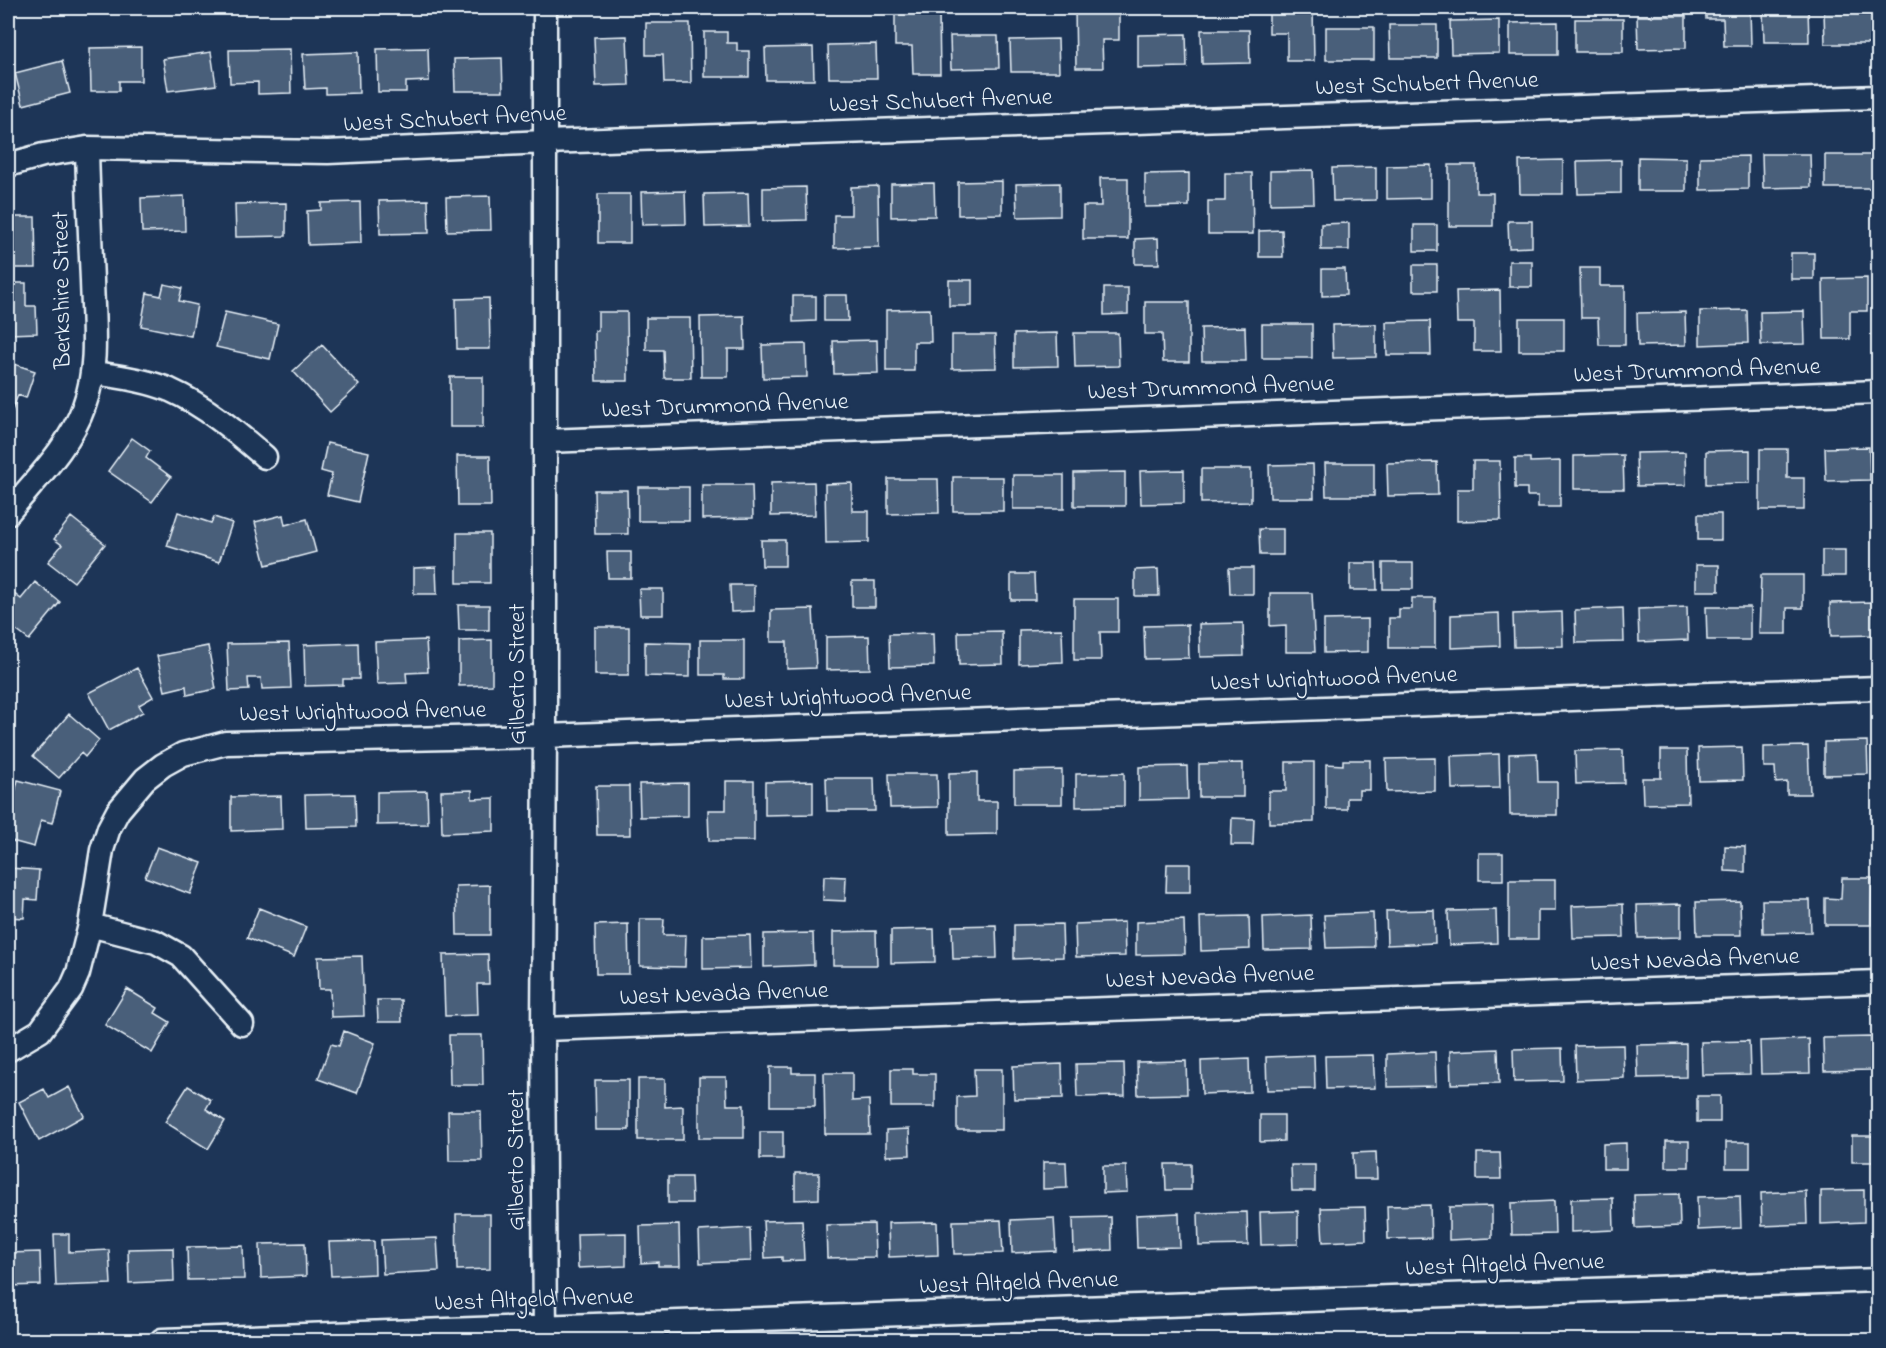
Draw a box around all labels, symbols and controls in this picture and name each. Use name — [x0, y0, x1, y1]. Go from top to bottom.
street label: West Schubert Avenue — [1315, 64, 1540, 106]
street label: West Schubert Avenue — [829, 81, 1054, 123]
street label: West Schubert Avenue — [343, 97, 568, 143]
street label: Berkshire Street — [44, 211, 82, 370]
street label: West Drummond Avenue — [1573, 350, 1821, 394]
street label: West Drummond Avenue — [1087, 367, 1335, 411]
street label: West Drummond Avenue — [601, 385, 849, 429]
street label: Gilberto Street — [501, 603, 536, 745]
street label: West Wrightwood Avenue — [1210, 658, 1458, 702]
street label: West Wrightwood Avenue — [724, 676, 972, 720]
street label: West Wrightwood Avenue — [239, 693, 487, 733]
street label: West Nevada Avenue — [1590, 940, 1800, 982]
street label: West Nevada Avenue — [1105, 957, 1315, 999]
street label: West Nevada Avenue — [619, 974, 829, 1016]
street label: Gilberto Street — [500, 1089, 535, 1231]
street label: West Altgeld Avenue — [1405, 1245, 1605, 1287]
street label: West Altgeld Avenue — [919, 1263, 1119, 1305]
street label: West Altgeld Avenue — [434, 1280, 634, 1322]

